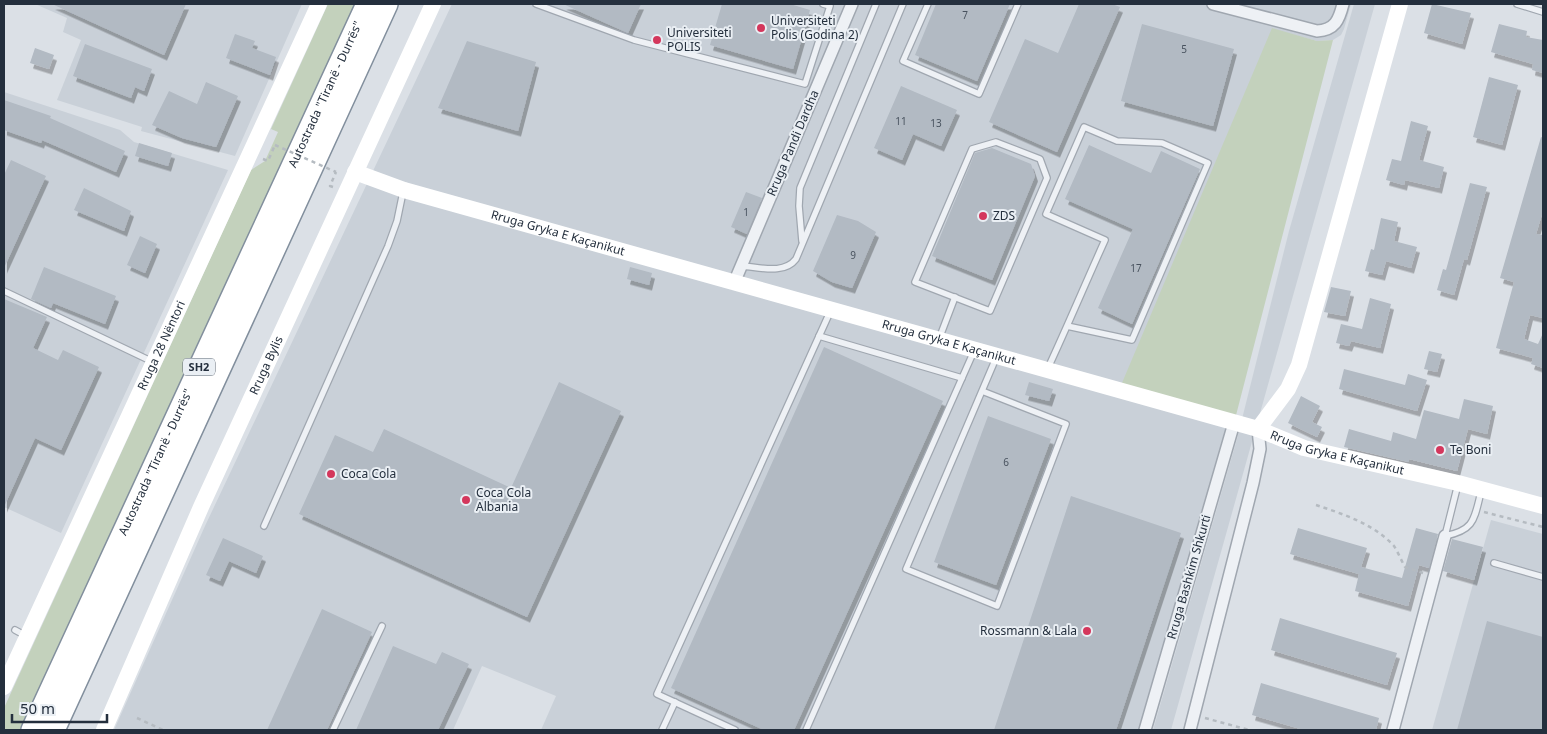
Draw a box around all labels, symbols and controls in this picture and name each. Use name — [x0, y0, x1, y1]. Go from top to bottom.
house number: 7 — [962, 8, 968, 22]
place label: Universiteti Polis (Godina 2) — [771, 12, 859, 43]
street label: Autostrada "Tiranë - Durrës" — [284, 18, 366, 170]
marker: Universiteti Polis (Godina 2) — [755, 22, 767, 34]
place label: Universiteti POLIS — [667, 24, 731, 55]
marker: Universiteti POLIS — [651, 34, 663, 46]
house number: 5 — [1181, 42, 1187, 56]
street label: Rruga Pandi Dardha — [762, 87, 823, 199]
house number: 11 — [895, 114, 907, 128]
house number: 13 — [930, 116, 942, 130]
house number: 1 — [743, 205, 749, 219]
street label: Rruga Gryka E Kaçanikut — [489, 206, 628, 260]
place label: ZDS — [993, 207, 1016, 224]
marker: ZDS — [977, 210, 989, 222]
house number: 9 — [850, 248, 856, 262]
house number: 17 — [1130, 261, 1142, 275]
street label: Rruga 28 Nëntori — [133, 298, 189, 393]
street label: Rruga Gryka E Kaçanikut — [880, 315, 1019, 369]
street label: Rruga Bylis — [245, 333, 287, 397]
road number: SH2 — [183, 358, 215, 376]
street label: Autostrada "Tiranë - Durrës" — [114, 386, 196, 538]
street label: Rruga Gryka E Kaçanikut — [1268, 426, 1407, 479]
place label: Te Boni — [1450, 441, 1491, 458]
marker: Te Boni — [1434, 444, 1446, 456]
house number: 6 — [1003, 455, 1009, 469]
place label: Coca Cola — [341, 465, 396, 482]
marker: Coca Cola — [325, 468, 337, 480]
place label: Coca Cola Albania — [476, 484, 531, 515]
marker: Coca Cola Albania — [460, 494, 472, 506]
street label: Rruga Bashkim Shkurti — [1163, 513, 1214, 641]
place label: Rossmann & Lala — [980, 622, 1077, 639]
marker: Rossmann & Lala — [1081, 625, 1093, 637]
scale bar — [12, 692, 108, 724]
text: 50 m — [20, 698, 55, 718]

